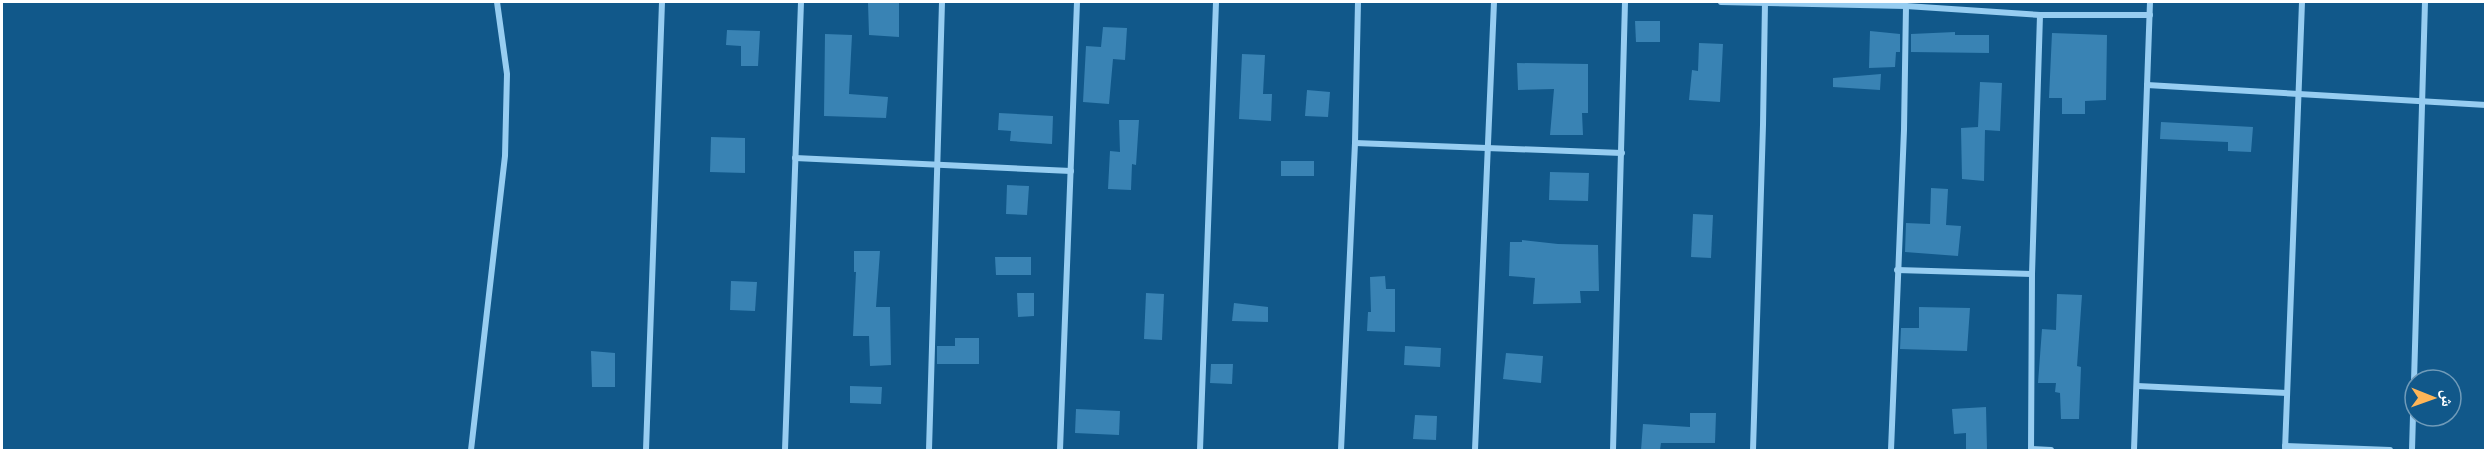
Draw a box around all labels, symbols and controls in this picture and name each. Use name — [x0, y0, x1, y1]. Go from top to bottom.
north arrow — [2403, 368, 2463, 428]
text: ش — [2437, 390, 2459, 407]

